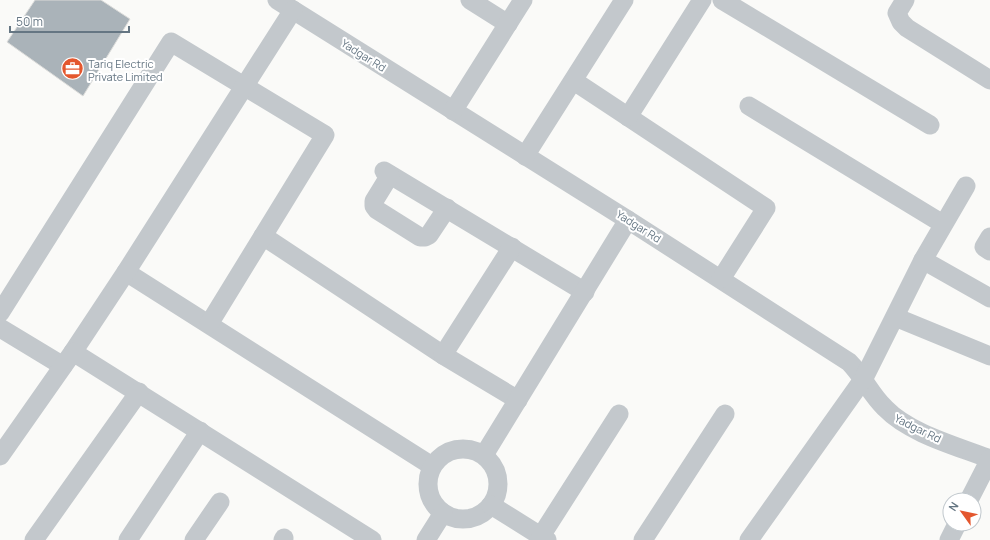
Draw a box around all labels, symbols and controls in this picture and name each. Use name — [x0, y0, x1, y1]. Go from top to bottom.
scale bar — [10, 8, 129, 34]
text: 50 m — [16, 13, 43, 30]
street label: Yadgar Rd — [339, 35, 389, 75]
office icon: Tariq Electric Private Limited — [59, 56, 85, 82]
place label: Tariq Electric Private Limited — [88, 56, 163, 84]
street label: Yadgar Rd — [614, 206, 664, 246]
street label: Yadgar Rd — [892, 410, 944, 446]
north arrow — [942, 492, 982, 532]
text: N — [945, 499, 962, 514]

